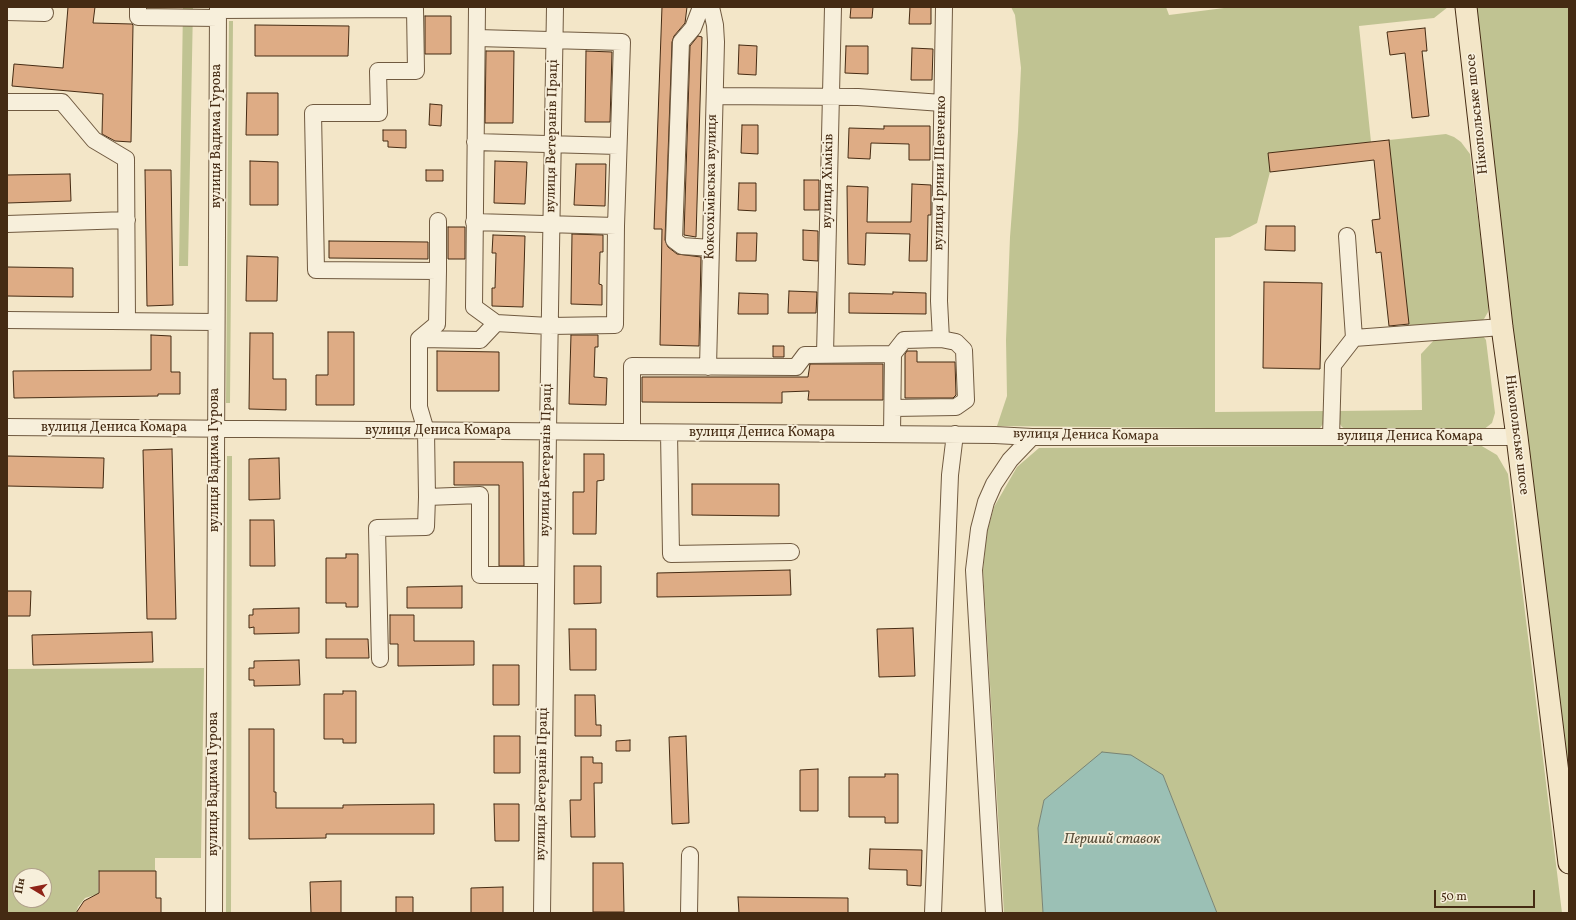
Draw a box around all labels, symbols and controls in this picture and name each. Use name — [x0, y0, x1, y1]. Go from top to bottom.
street label: Нікопольське шосе — [1463, 53, 1493, 175]
street label: вулиця Ветеранів Праці — [543, 59, 563, 213]
street label: вулиця Вадима Гурова — [209, 64, 225, 208]
street label: вулиця Ірини Шевченко — [931, 95, 951, 251]
street label: Коксохімівська вулиця — [702, 114, 722, 260]
street label: вулиця Хіміків — [820, 133, 838, 229]
street label: Нікопольське шосе — [1500, 374, 1532, 496]
street label: вулиця Ветеранів Праці — [537, 383, 557, 537]
street label: вулиця Вадима Гурова — [207, 388, 223, 532]
street label: вулиця Дениса Комара — [41, 420, 187, 436]
street label: вулиця Дениса Комара — [365, 423, 511, 439]
street label: вулиця Дениса Комара — [689, 425, 835, 441]
street label: вулиця Дениса Комара — [1013, 426, 1159, 446]
street label: вулиця Дениса Комара — [1337, 429, 1483, 445]
street label: вулиця Ветеранів Праці — [533, 707, 553, 861]
street label: вулиця Вадима Гурова — [206, 712, 222, 856]
water label: Перший ставок — [1064, 831, 1160, 849]
north arrow — [12, 868, 52, 908]
text: Пн — [12, 877, 29, 895]
scale bar — [1436, 882, 1537, 908]
text: 50 m — [1441, 889, 1467, 905]

